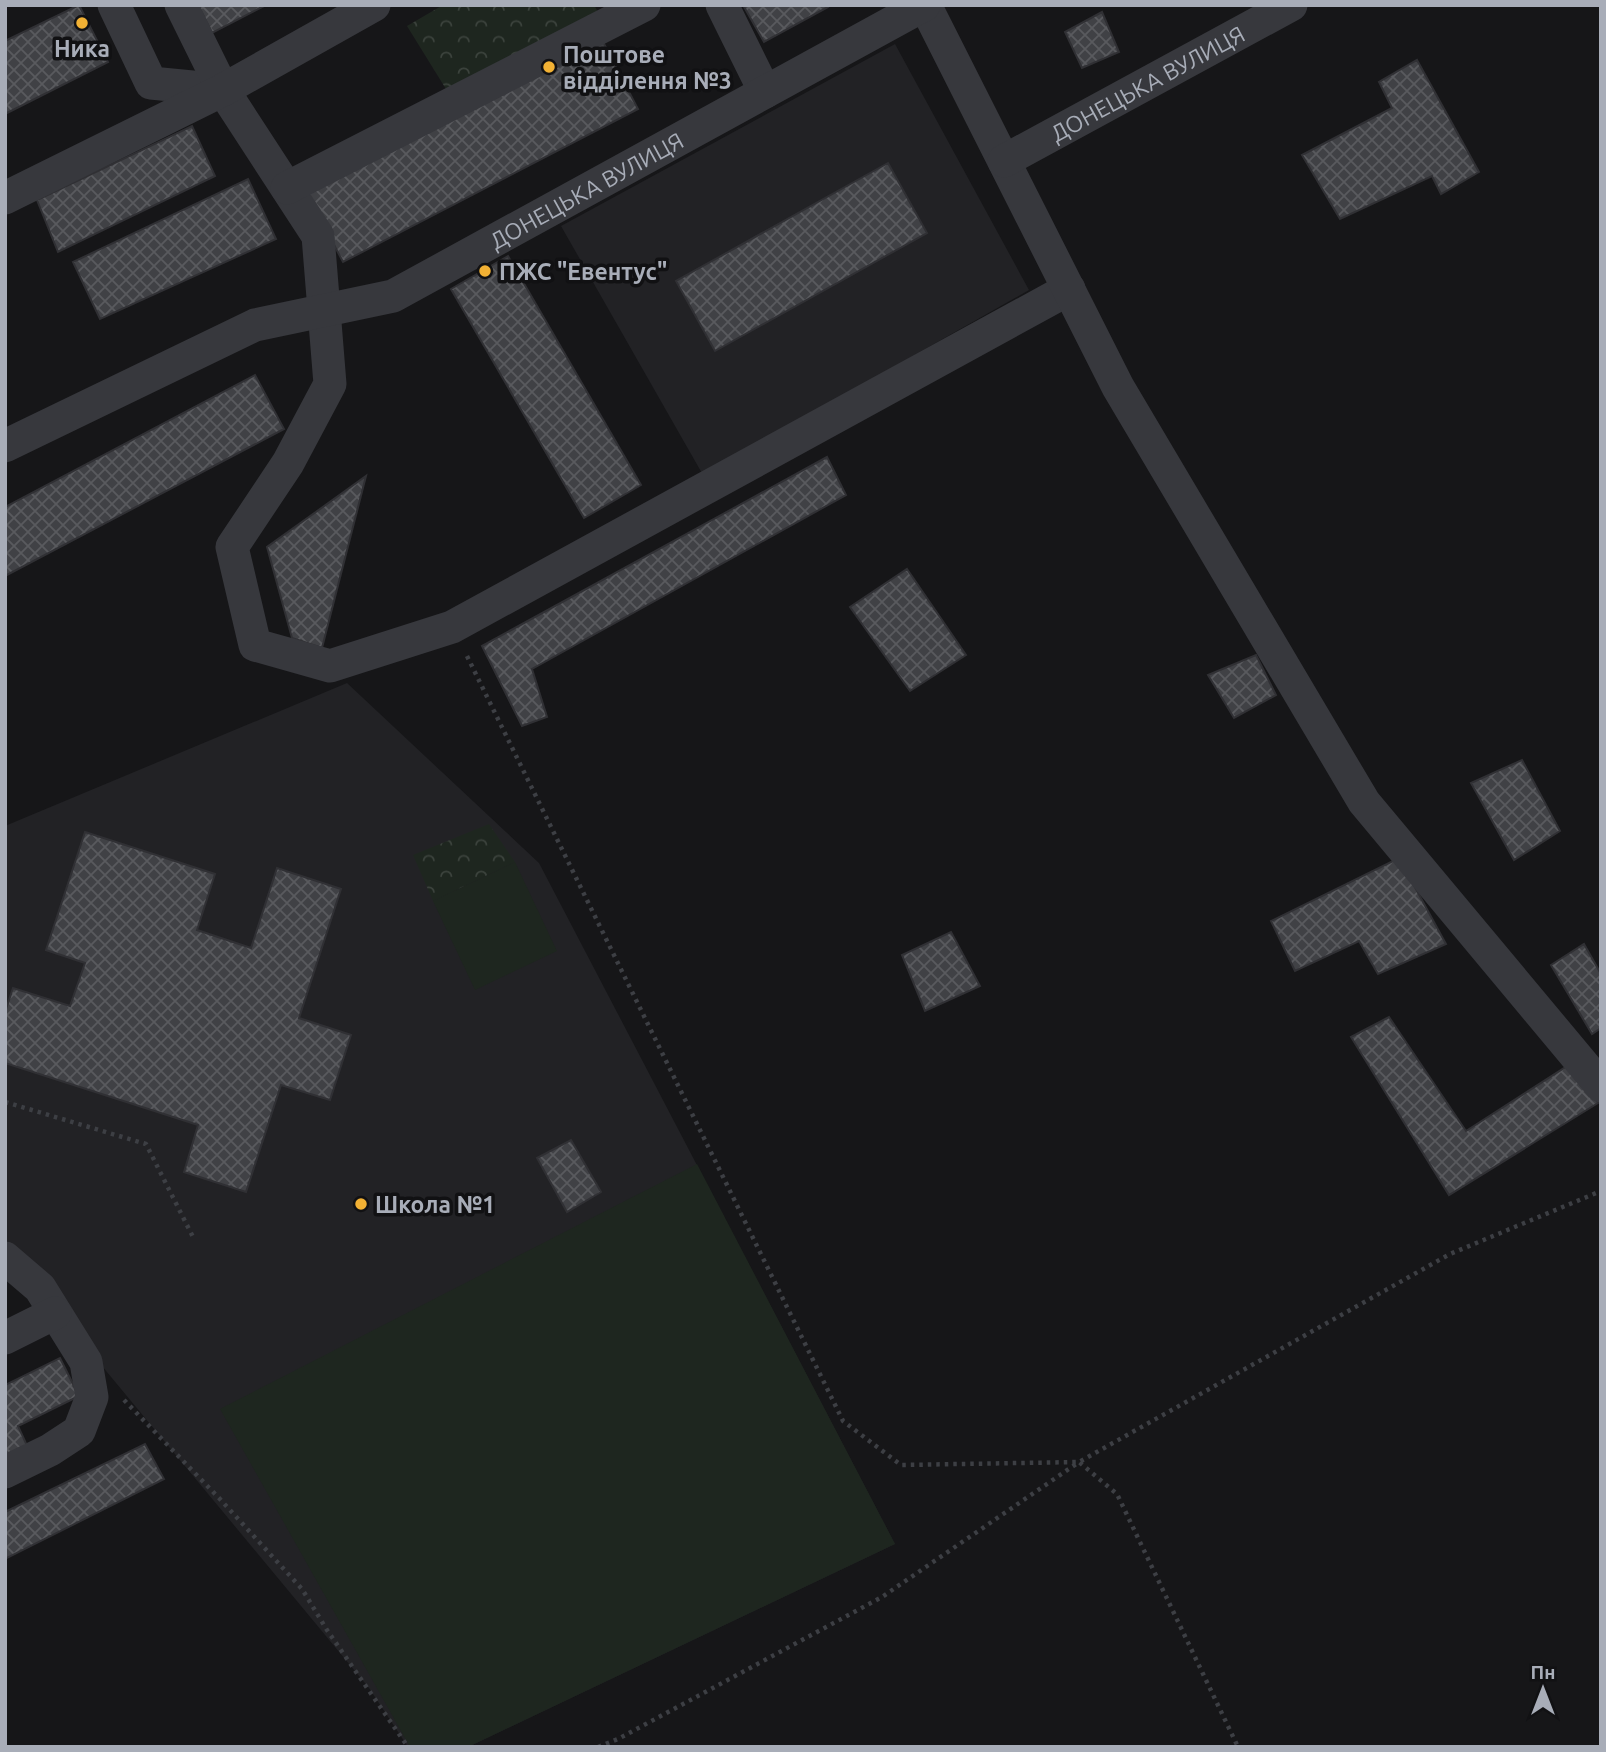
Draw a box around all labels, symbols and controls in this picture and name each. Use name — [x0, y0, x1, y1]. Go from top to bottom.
marker: Ника — [74, 15, 90, 31]
street label: ДОНЕЦЬКА ВУЛИЦЯ — [1046, 20, 1248, 146]
place label: Ника — [54, 36, 110, 61]
place label: Поштове відділення №3 — [563, 42, 732, 93]
marker: Поштове відділення №3 — [541, 59, 557, 75]
street label: ДОНЕЦЬКА ВУЛИЦЯ — [485, 127, 687, 253]
place label: ПЖС "Евентус" — [499, 259, 667, 284]
marker: ПЖС "Евентус" — [477, 263, 493, 279]
place label: Школа №1 — [375, 1192, 495, 1217]
marker: Школа №1 — [353, 1196, 369, 1212]
north arrow — [1508, 1654, 1578, 1724]
text: Пн — [1531, 1661, 1555, 1683]

